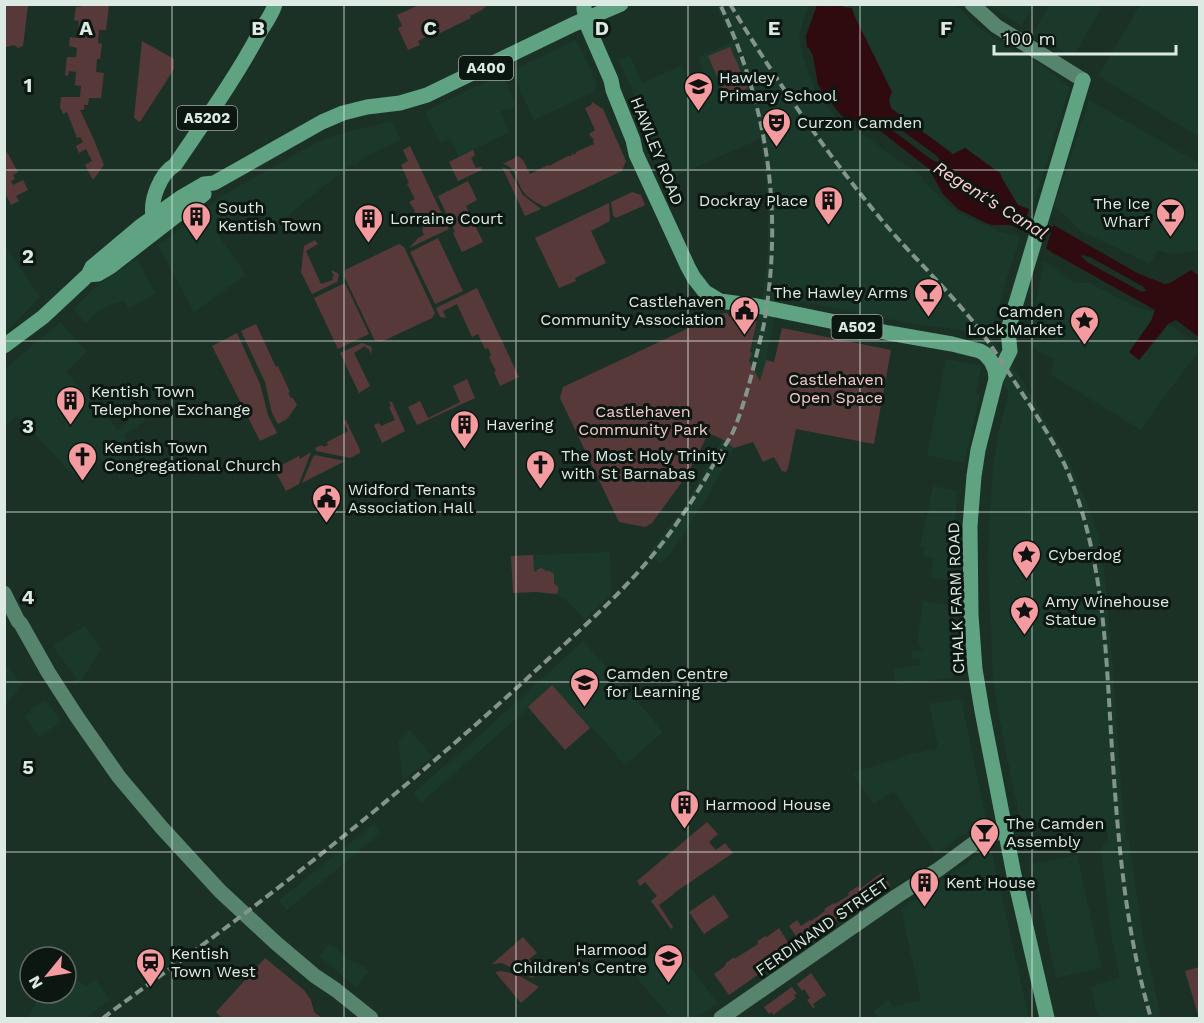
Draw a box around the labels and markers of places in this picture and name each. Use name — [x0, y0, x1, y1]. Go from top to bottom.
place label: Hawley Primary School — [719, 68, 837, 105]
school or university icon: Hawley Primary School — [682, 70, 714, 112]
theatre icon: Curzon Camden — [760, 106, 792, 148]
place label: Curzon Camden — [797, 113, 922, 132]
building icon: Dockray Place — [813, 184, 845, 226]
place label: Dockray Place — [699, 191, 808, 210]
place label: The Ice Wharf — [1093, 194, 1151, 231]
bar icon: The Ice Wharf — [1155, 196, 1187, 238]
place label: South Kentish Town — [218, 198, 322, 235]
building icon: South Kentish Town — [181, 200, 213, 242]
building icon: Lorraine Court — [353, 202, 385, 244]
place label: Lorraine Court — [390, 209, 503, 228]
bar icon: The Hawley Arms — [913, 276, 945, 318]
place label: The Hawley Arms — [773, 283, 908, 302]
place label: Castlehaven Community Association — [540, 292, 724, 329]
public building icon: Castlehaven Community Association — [729, 294, 761, 336]
place label: Camden Lock Market — [967, 302, 1063, 339]
place icon: Camden Lock Market — [1068, 304, 1100, 346]
place label: Kentish Town Telephone Exchange — [91, 382, 250, 419]
building icon: Kentish Town Telephone Exchange — [54, 384, 86, 426]
building icon: Havering — [449, 408, 481, 450]
place label: Havering — [486, 415, 554, 434]
place label: Kentish Town Congregational Church — [104, 438, 281, 475]
church icon: Kentish Town Congregational Church — [67, 440, 99, 482]
place label: The Most Holy Trinity with St Barnabas — [561, 446, 726, 483]
church icon: The Most Holy Trinity with St Barnabas — [524, 448, 556, 490]
place label: Widford Tenants Association Hall — [348, 480, 476, 517]
public building icon: Widford Tenants Association Hall — [311, 482, 343, 524]
place icon: Cyberdog — [1011, 538, 1043, 580]
place label: Cyberdog — [1048, 545, 1121, 564]
place label: Amy Winehouse Statue — [1045, 592, 1169, 629]
place icon: Amy Winehouse Statue — [1008, 594, 1040, 636]
place label: Camden Centre for Learning — [606, 664, 728, 701]
school or university icon: Camden Centre for Learning — [569, 666, 601, 708]
building icon: Harmood House — [668, 788, 700, 830]
place label: Harmood House — [705, 795, 831, 814]
place label: The Camden Assembly — [1006, 814, 1104, 851]
bar icon: The Camden Assembly — [969, 816, 1001, 858]
building icon: Kent House — [909, 866, 941, 908]
place label: Kent House — [946, 873, 1036, 892]
place label: Harmood Children's Centre — [512, 940, 647, 977]
school or university icon: Harmood Children's Centre — [652, 942, 684, 984]
place label: Kentish Town West — [171, 944, 256, 981]
station icon: Kentish Town West — [134, 946, 166, 988]

